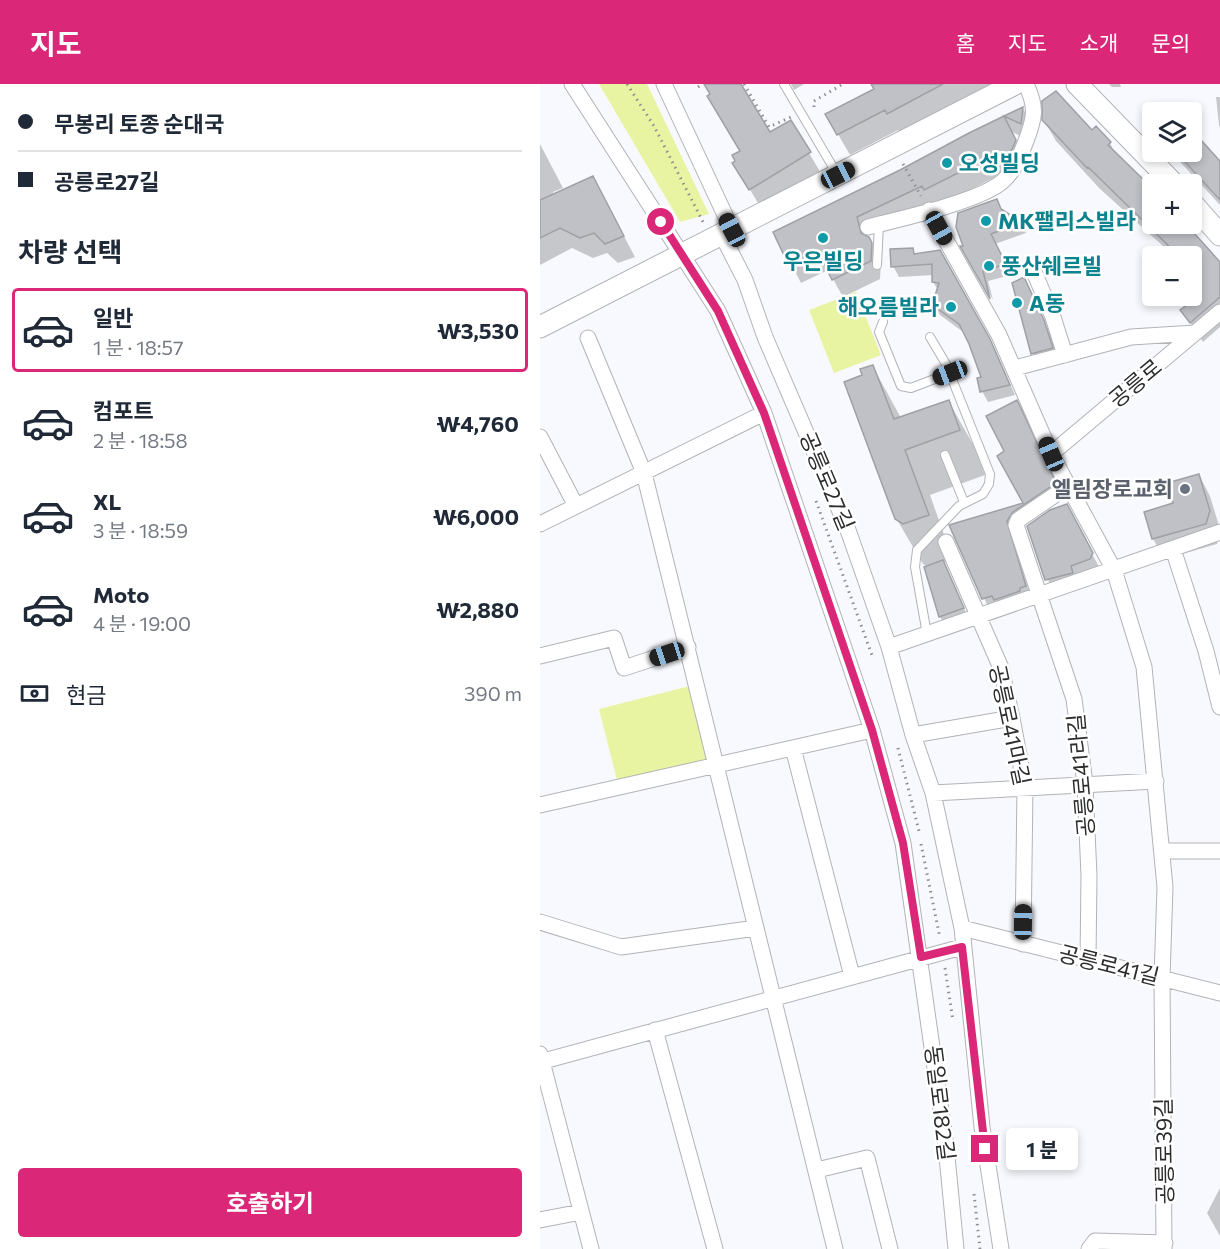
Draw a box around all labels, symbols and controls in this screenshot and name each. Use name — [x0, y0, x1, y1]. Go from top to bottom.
text: 지도 — [30, 26, 82, 60]
text: 홈 — [956, 30, 975, 55]
text: 지도 — [1008, 30, 1047, 55]
text: 소개 — [1080, 30, 1118, 55]
text: 문의 — [1151, 30, 1190, 55]
map controls — [1142, 102, 1202, 306]
button: layers — [1142, 102, 1202, 162]
text: 무봉리 토종 순대국 — [54, 110, 224, 137]
place label: 오성빌딩 — [959, 149, 1040, 176]
marker: 오성빌딩 — [940, 156, 954, 170]
car — [818, 159, 858, 191]
text: 공릉로27길 — [54, 168, 159, 195]
button: + — [1142, 174, 1202, 234]
place label: MK팰리스빌라 — [998, 207, 1136, 234]
route start — [647, 208, 674, 235]
car — [922, 208, 956, 248]
car — [716, 210, 748, 250]
marker: MK팰리스빌라 — [979, 214, 993, 228]
marker: 우은빌딩 — [816, 231, 830, 245]
text: 차량 선택 — [18, 235, 123, 268]
button: − — [1142, 246, 1202, 306]
place label: 우은빌딩 — [783, 247, 863, 274]
place label: 풍산쉐르빌 — [1001, 252, 1102, 279]
marker: 풍산쉐르빌 — [982, 259, 996, 273]
place label: A동 — [1029, 289, 1065, 316]
place label: 해오름빌라 — [838, 293, 939, 320]
marker: A동 — [1010, 296, 1024, 310]
marker: 해오름빌라 — [944, 300, 958, 314]
icon: car — [21, 303, 75, 357]
text: 일반 — [93, 304, 133, 331]
text: ₩3,530 — [437, 317, 519, 344]
text: 1 분 · 18:57 — [93, 335, 184, 359]
street label: 공릉로 — [1103, 353, 1167, 412]
car — [930, 358, 970, 388]
icon: car — [21, 396, 75, 450]
text: 컴포트 — [93, 397, 154, 424]
text: ₩4,760 — [436, 410, 519, 437]
street label: 공릉로27길 — [795, 427, 860, 534]
text: 2 분 · 18:58 — [93, 428, 188, 452]
car — [1036, 434, 1066, 474]
place label: 엘림장로교회 — [1052, 475, 1173, 502]
marker: 엘림장로교회 — [1178, 482, 1192, 496]
text: XL — [93, 488, 121, 515]
icon: car — [21, 489, 75, 543]
text: ₩6,000 — [433, 503, 519, 530]
text: 3 분 · 18:59 — [93, 518, 188, 542]
text: Moto — [93, 581, 149, 608]
icon: car — [21, 582, 75, 636]
text: ₩2,880 — [436, 596, 519, 623]
text: 4 분 · 19:00 — [93, 611, 191, 635]
car — [647, 640, 687, 668]
street label: 공릉로41마길 — [984, 662, 1036, 788]
icon: cash — [18, 677, 51, 710]
text: 현금 — [66, 681, 106, 708]
text: 390 m — [464, 681, 522, 705]
street label: 공릉로41라길 — [1062, 713, 1099, 838]
car — [1014, 904, 1032, 940]
street label: 공릉로41길 — [1056, 939, 1162, 990]
street label: 동일로182길 — [920, 1044, 961, 1162]
street label: 공릉로39길 — [1149, 1097, 1178, 1205]
callout: 1 분 — [1006, 1128, 1078, 1170]
route end — [971, 1135, 998, 1162]
text: 1 분 — [1026, 1137, 1058, 1161]
button: 호출하기 — [18, 1168, 522, 1237]

